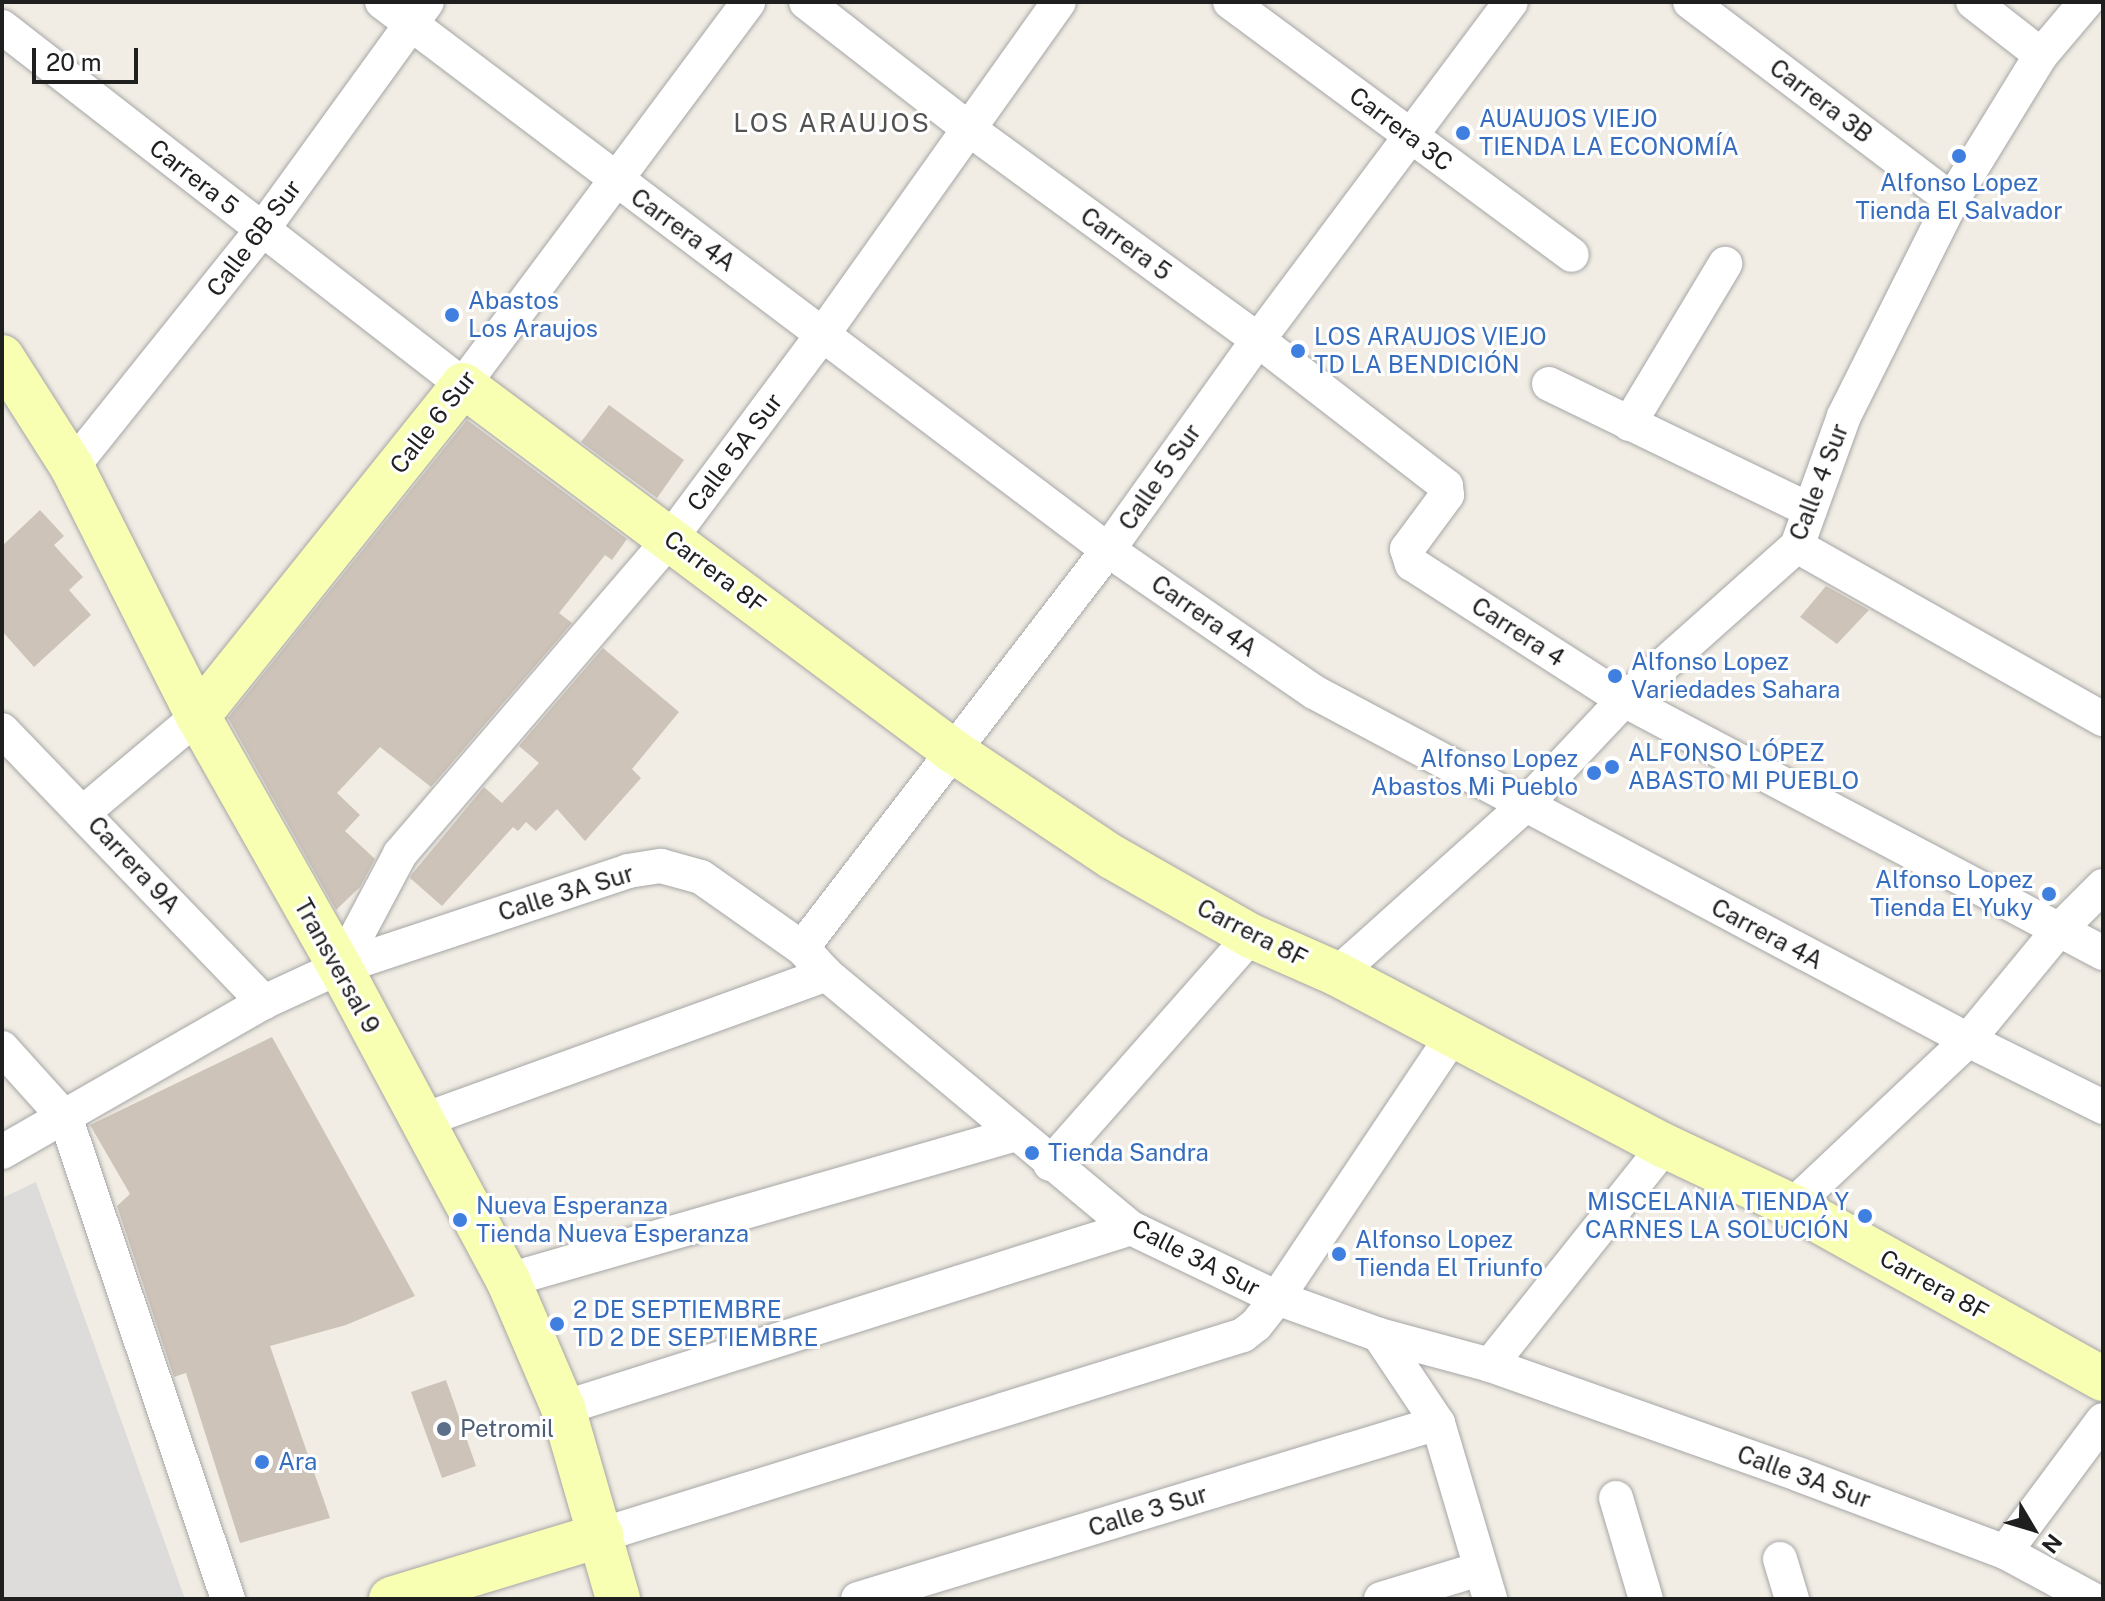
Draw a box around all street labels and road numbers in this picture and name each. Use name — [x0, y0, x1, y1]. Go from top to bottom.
street label: Carrera 3B — [1764, 53, 1878, 149]
street label: Carrera 3C — [1344, 81, 1458, 177]
street label: Carrera 5 — [144, 133, 244, 221]
street label: Calle 6B Sur — [201, 174, 307, 302]
street label: Carrera 4A — [625, 183, 741, 277]
street label: Carrera 5 — [1075, 201, 1177, 287]
street label: Calle 6 Sur — [384, 365, 482, 479]
street label: Calle 5A Sur — [681, 387, 789, 517]
street label: Calle 5 Sur — [1113, 418, 1207, 536]
street label: Calle 4 Sur — [1783, 419, 1855, 545]
street label: Carrera 8F — [659, 524, 771, 620]
street label: Carrera 4A — [1146, 569, 1262, 663]
street label: Carrera 4 — [1466, 591, 1570, 673]
street label: Carrera 9A — [82, 811, 186, 919]
street label: Calle 3A Sur — [495, 859, 637, 927]
street label: Transversal 9 — [288, 893, 386, 1039]
street label: Carrera 8F — [1192, 893, 1312, 973]
street label: Carrera 4A — [1706, 893, 1828, 975]
street label: Calle 3A Sur — [1127, 1213, 1265, 1303]
street label: Carrera 8F — [1875, 1243, 1993, 1327]
street label: Calle 3A Sur — [1733, 1439, 1875, 1515]
street label: Calle 3 Sur — [1085, 1479, 1211, 1543]

